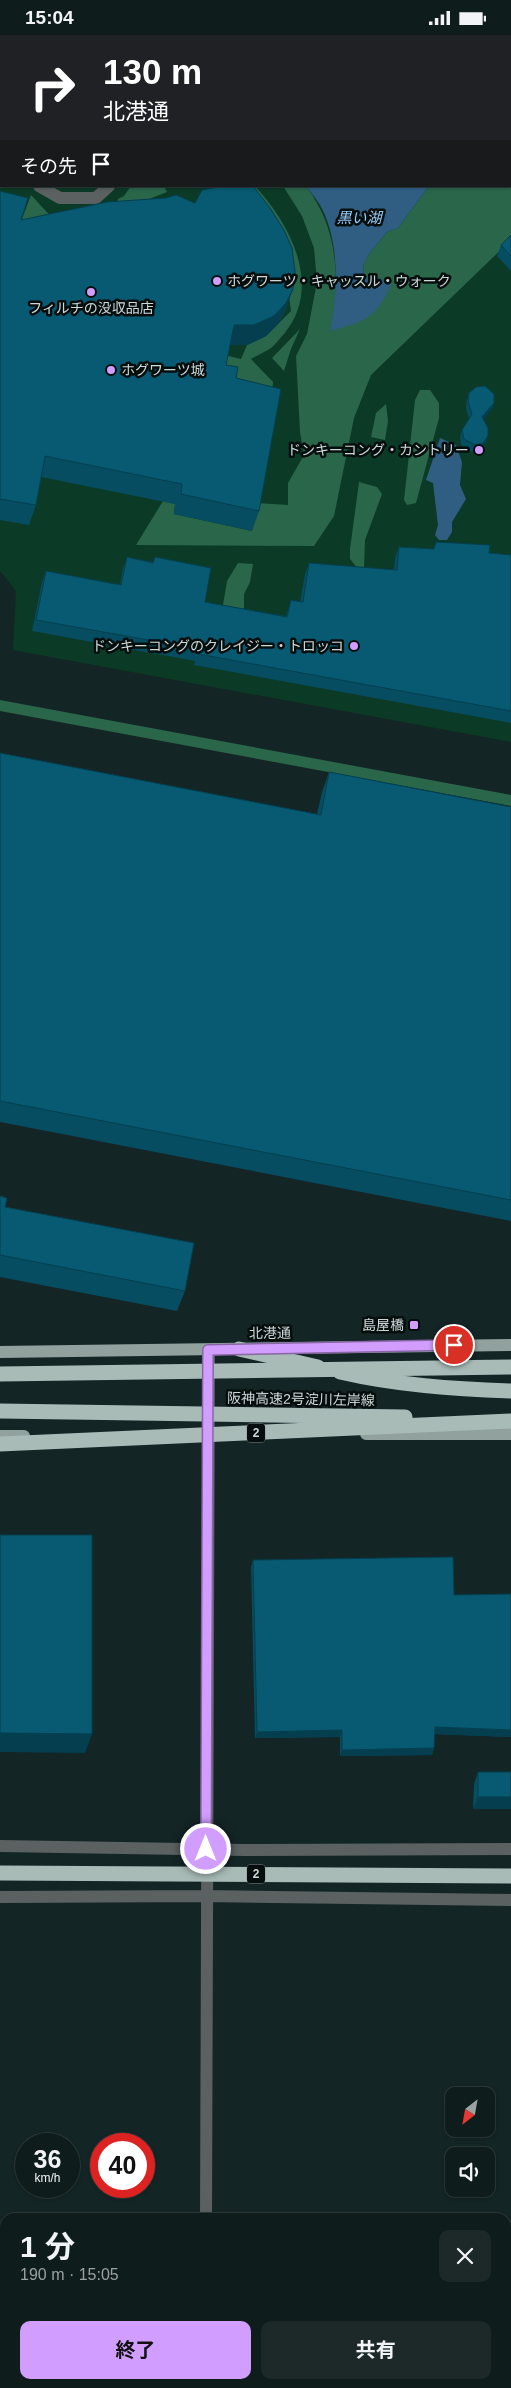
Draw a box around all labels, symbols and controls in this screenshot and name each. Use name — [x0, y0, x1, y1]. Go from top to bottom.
text: 15:04 — [25, 7, 74, 28]
text: 130 m — [103, 52, 202, 91]
icon: right — [20, 55, 85, 120]
text: 北港通 — [103, 99, 169, 124]
icon: arrive — [87, 150, 115, 178]
text: その先 — [20, 156, 77, 177]
water label: 黒い湖 — [336, 209, 383, 226]
place label: ホグワーツ・キャッスル・ウォーク — [227, 273, 451, 289]
marker: ホグワーツ・キャッスル・ウォーク — [211, 275, 223, 287]
marker: フィルチの没収品店 — [85, 286, 97, 298]
place label: フィルチの没収品店 — [28, 300, 154, 316]
place label: ホグワーツ城 — [121, 362, 205, 378]
marker: ホグワーツ城 — [105, 364, 117, 376]
place label: ドンキーコング・カントリー — [287, 442, 469, 458]
marker: ドンキーコング・カントリー — [473, 444, 485, 456]
place label: ドンキーコングのクレイジー・トロッコ — [92, 638, 344, 654]
marker: ドンキーコングのクレイジー・トロッコ — [348, 640, 360, 652]
place label: 島屋橋 — [362, 1317, 404, 1333]
marker: 島屋橋 — [408, 1319, 420, 1331]
pin — [433, 1324, 475, 1366]
street label: 北港通 — [249, 1325, 291, 1341]
icon: arrive — [440, 1331, 468, 1359]
street label: 阪神高速2号淀川左岸線 — [227, 1390, 375, 1408]
road number: 2 — [247, 1424, 265, 1443]
position arrow — [179, 1822, 231, 1874]
road number: 2 — [247, 1865, 265, 1883]
north arrow — [445, 2087, 495, 2137]
map controls — [445, 2087, 495, 2197]
speed limit sign: 40 — [90, 2133, 155, 2198]
text: 36 — [34, 2145, 61, 2173]
button: sound — [445, 2147, 495, 2197]
text: km/h — [34, 2171, 61, 2185]
text: 1 分 — [20, 2230, 75, 2263]
button: close — [439, 2230, 491, 2282]
text: 190 m · 15:05 — [20, 2266, 119, 2283]
button: 終了 — [20, 2321, 251, 2379]
button: 共有 — [261, 2321, 491, 2379]

